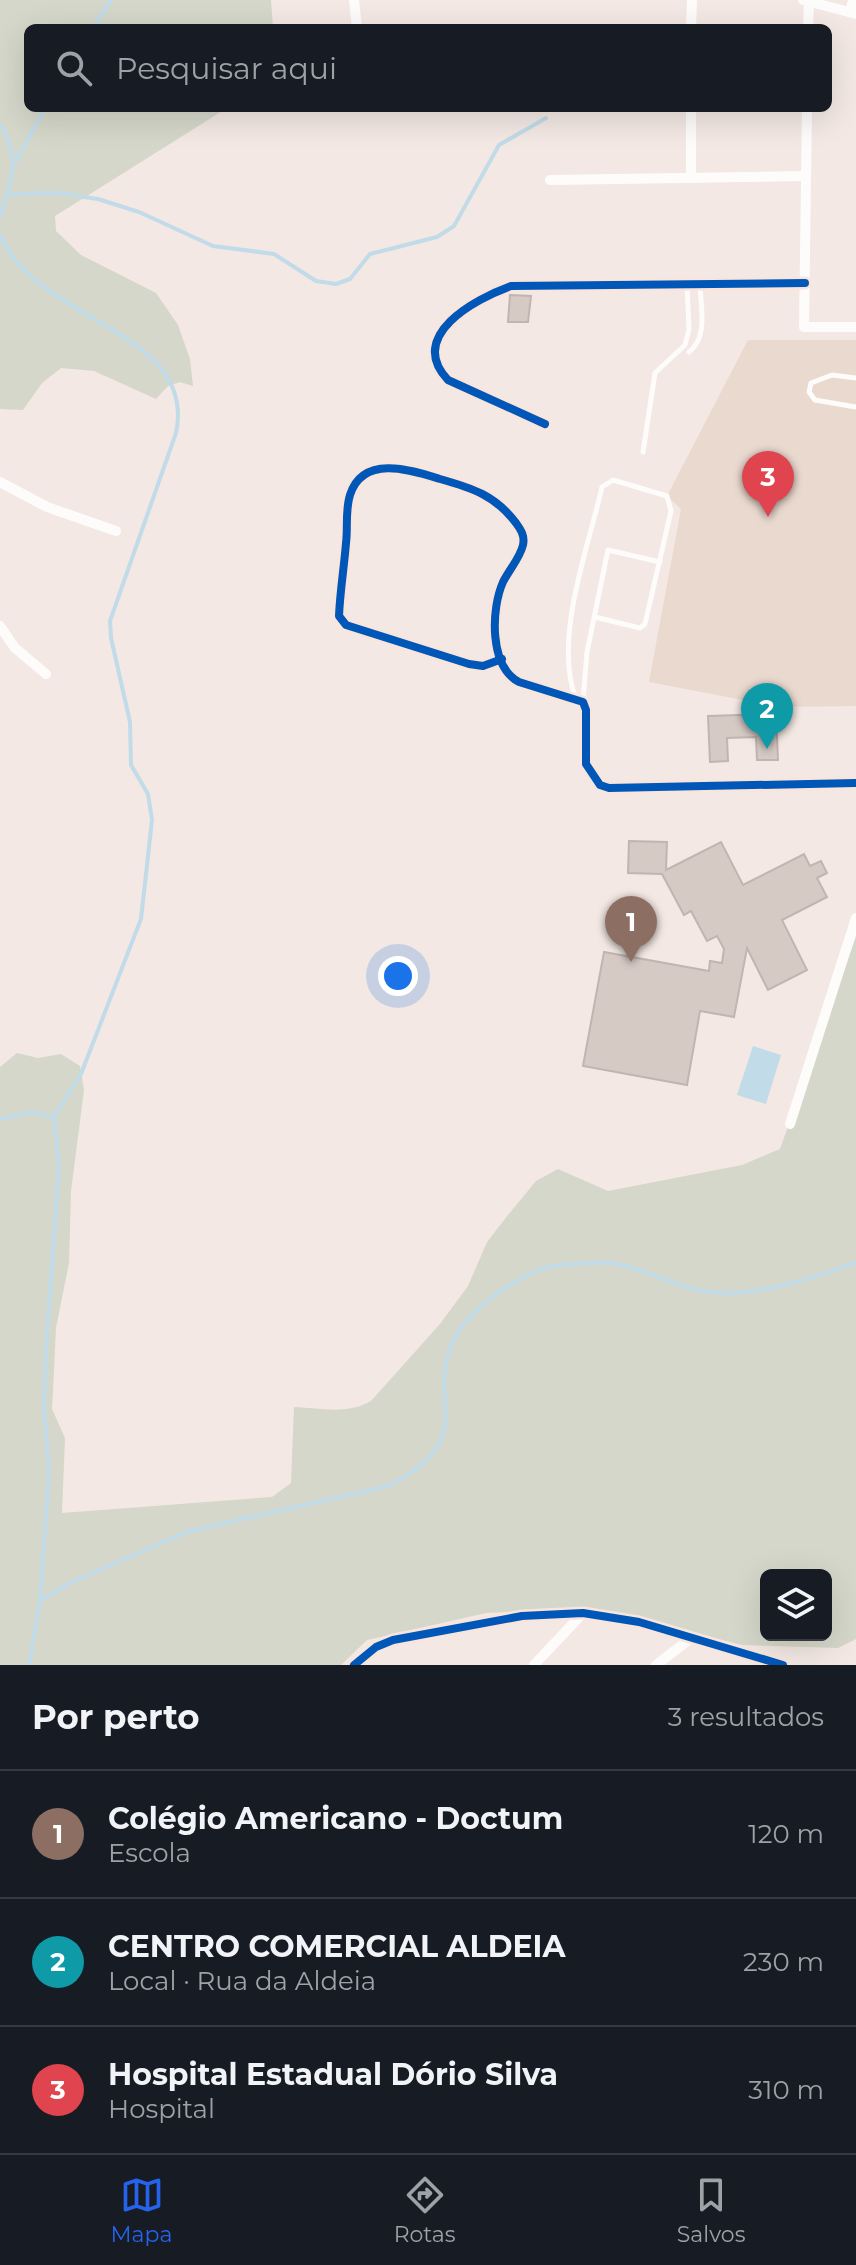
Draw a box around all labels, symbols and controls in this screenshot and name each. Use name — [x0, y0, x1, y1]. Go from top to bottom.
search box — [24, 24, 832, 112]
icon: search — [52, 46, 96, 90]
text: Pesquisar aqui — [116, 50, 337, 87]
pin: 3 — [742, 451, 794, 517]
pin: 2 — [741, 683, 793, 749]
pin: 1 — [605, 896, 657, 962]
your location — [378, 956, 418, 996]
map controls — [760, 1569, 832, 1641]
button: layers — [760, 1569, 832, 1641]
text: Por perto — [32, 1696, 200, 1738]
text: 3 resultados — [668, 1701, 824, 1733]
text: Colégio Americano - Doctum — [108, 1800, 563, 1837]
text: 1 — [53, 1818, 63, 1850]
text: 120 m — [748, 1818, 824, 1850]
text: Escola — [108, 1837, 191, 1869]
text: CENTRO COMERCIAL ALDEIA — [108, 1928, 565, 1965]
text: 2 — [50, 1946, 66, 1978]
text: 230 m — [743, 1946, 824, 1978]
text: Local · Rua da Aldeia — [108, 1965, 376, 1997]
text: Hospital Estadual Dório Silva — [108, 2056, 558, 2093]
text: 3 — [50, 2074, 66, 2106]
text: 310 m — [748, 2074, 824, 2106]
text: Hospital — [108, 2093, 215, 2125]
tab: Mapa — [111, 2173, 172, 2248]
tab: Rotas — [394, 2173, 456, 2248]
tab: Salvos — [677, 2173, 745, 2248]

